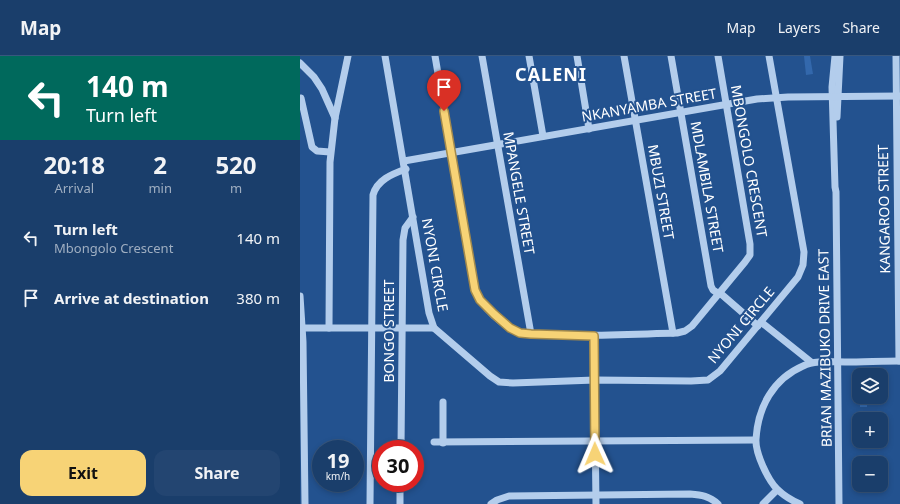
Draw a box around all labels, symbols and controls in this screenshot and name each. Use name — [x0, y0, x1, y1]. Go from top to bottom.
text: Map — [20, 15, 61, 41]
text: Map — [727, 18, 756, 37]
text: Layers — [778, 18, 820, 37]
text: Share — [842, 18, 880, 37]
district label: CALENI — [515, 62, 587, 86]
text: 140 m — [86, 67, 169, 105]
pin — [427, 70, 461, 111]
icon: left — [20, 72, 72, 124]
icon: arrive — [433, 76, 455, 98]
street label: NKANYAMBA STREET — [580, 83, 718, 126]
street label: MBONGOLO CRESCENT — [727, 83, 772, 239]
text: Turn left — [86, 103, 157, 127]
street label: MDLAMBILA STREET — [687, 120, 728, 254]
street label: MPANGELE STREET — [499, 130, 540, 256]
street label: MBUZI STREET — [644, 143, 679, 241]
street label: KANGAROO STREET — [873, 144, 894, 274]
text: 20:18 — [43, 148, 105, 181]
text: 2 — [153, 148, 167, 181]
text: 520 — [215, 148, 257, 181]
text: Arrival — [54, 179, 94, 197]
text: min — [148, 179, 172, 197]
text: m — [230, 179, 242, 197]
street label: NYONI CIRCLE — [418, 217, 453, 313]
text: Turn left — [54, 219, 118, 239]
icon: left — [20, 227, 42, 249]
text: 140 m — [236, 228, 280, 248]
text: Mbongolo Crescent — [54, 239, 173, 257]
street label: BRIAN MAZIBUKO DRIVE EAST — [813, 249, 836, 447]
street label: BONGO STREET — [379, 279, 398, 382]
street label: NYONI CIRCLE — [703, 282, 778, 367]
icon: arrive — [20, 287, 42, 309]
text: Arrive at destination — [54, 288, 209, 308]
text: 380 m — [236, 288, 280, 308]
map controls — [852, 368, 888, 492]
button: layers — [852, 368, 888, 404]
button: + — [852, 412, 888, 448]
position arrow — [574, 433, 616, 475]
speed limit sign: 30 — [372, 440, 424, 492]
text: 19 — [327, 447, 349, 474]
button: Exit — [20, 450, 146, 496]
button: Share — [154, 450, 280, 496]
button: − — [852, 456, 888, 492]
text: km/h — [326, 469, 350, 483]

